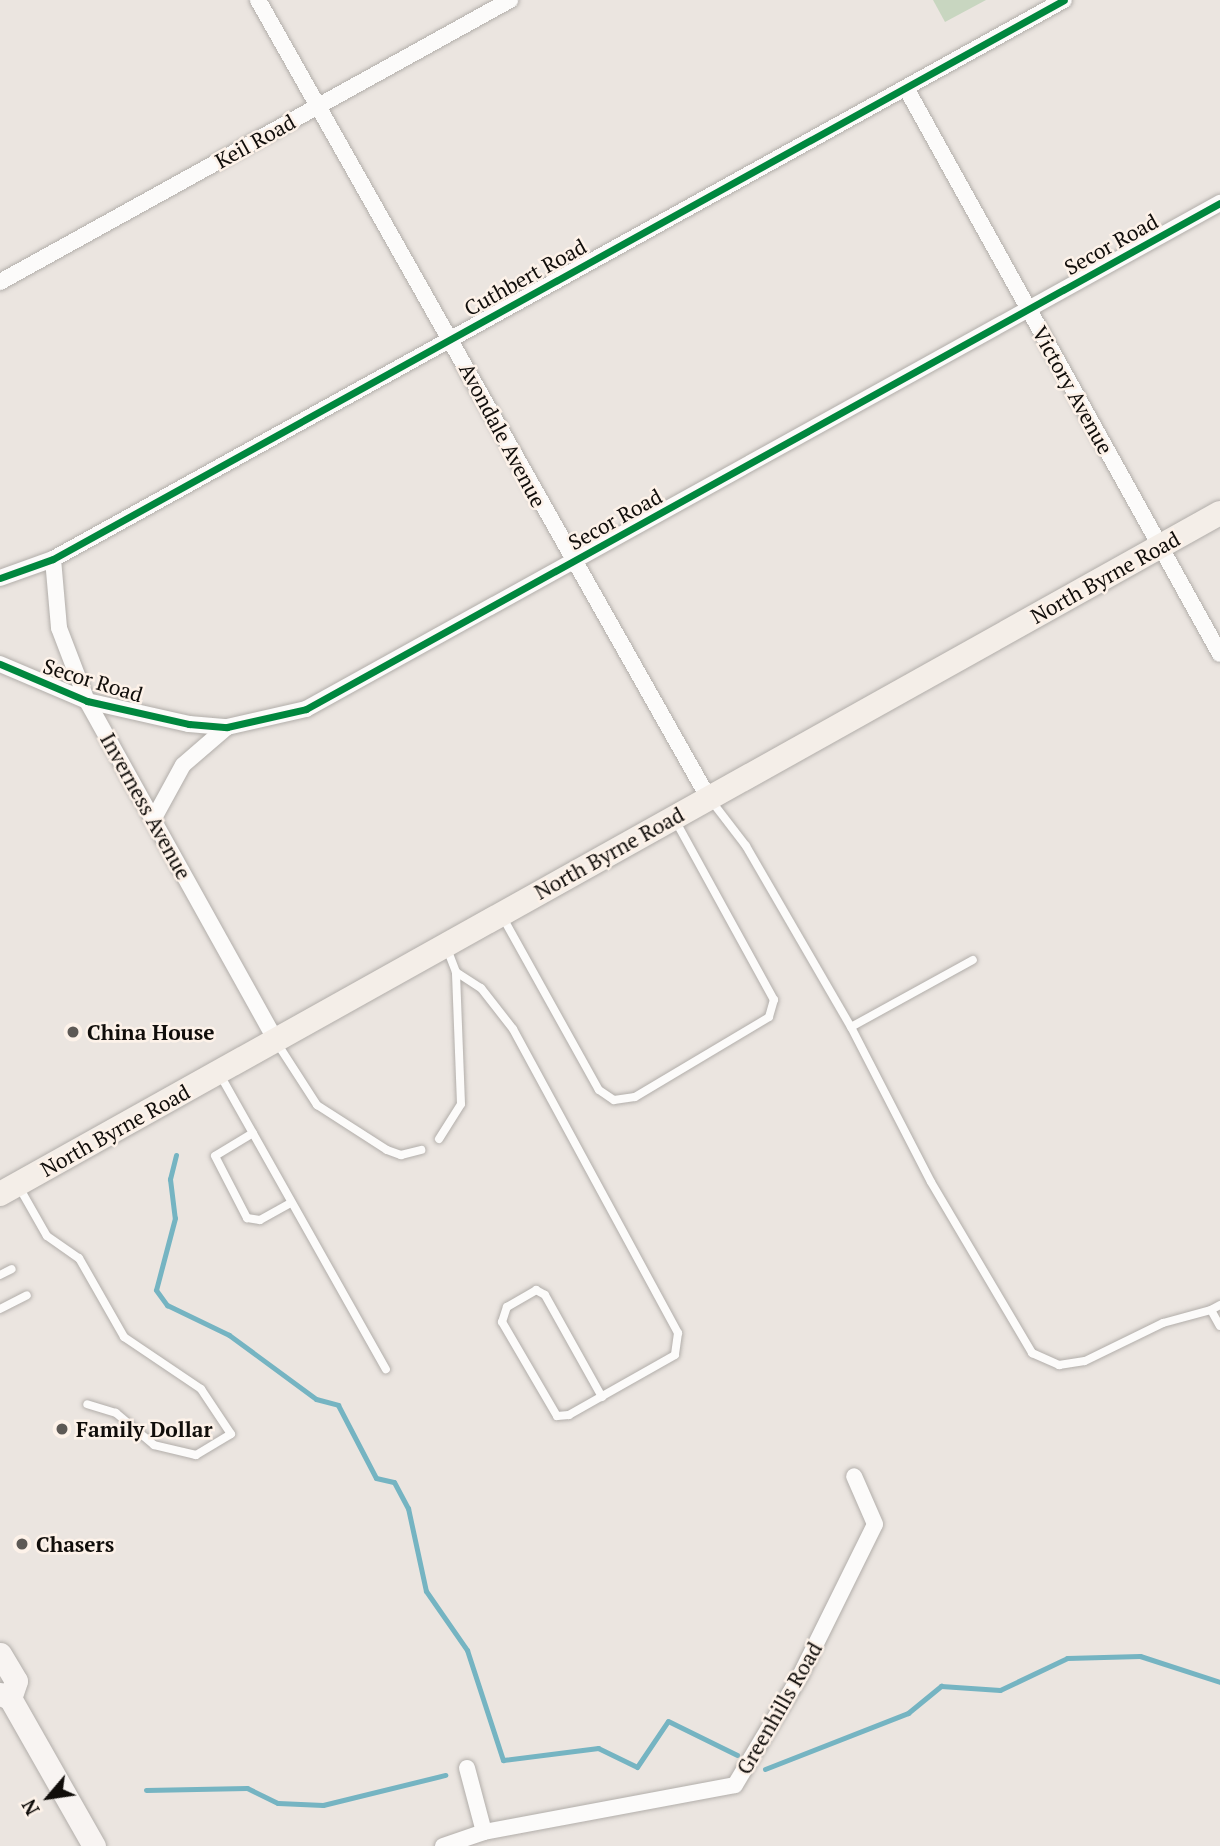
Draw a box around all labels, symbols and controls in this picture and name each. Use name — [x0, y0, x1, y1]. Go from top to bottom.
street label: Keil Road — [211, 109, 299, 173]
street label: Secor Road — [1060, 208, 1162, 280]
street label: Cuthbert Road — [460, 233, 590, 321]
street label: Victory Avenue — [1027, 321, 1119, 459]
street label: Avondale Avenue — [454, 358, 552, 512]
street label: Secor Road — [564, 483, 666, 555]
street label: North Byrne Road — [1026, 526, 1184, 628]
street label: Secor Road — [40, 653, 146, 707]
street label: Inverness Avenue — [95, 728, 197, 884]
street label: North Byrne Road — [530, 802, 688, 904]
place label: China House — [87, 1019, 214, 1045]
marker: China House — [65, 1024, 81, 1040]
street label: North Byrne Road — [36, 1079, 194, 1181]
place label: Family Dollar — [76, 1416, 212, 1442]
marker: Family Dollar — [54, 1421, 70, 1437]
place label: Chasers — [36, 1531, 114, 1557]
marker: Chasers — [14, 1536, 30, 1552]
street label: Greenhills Road — [731, 1637, 827, 1779]
north arrow — [14, 1762, 84, 1832]
text: N — [16, 1795, 45, 1820]

